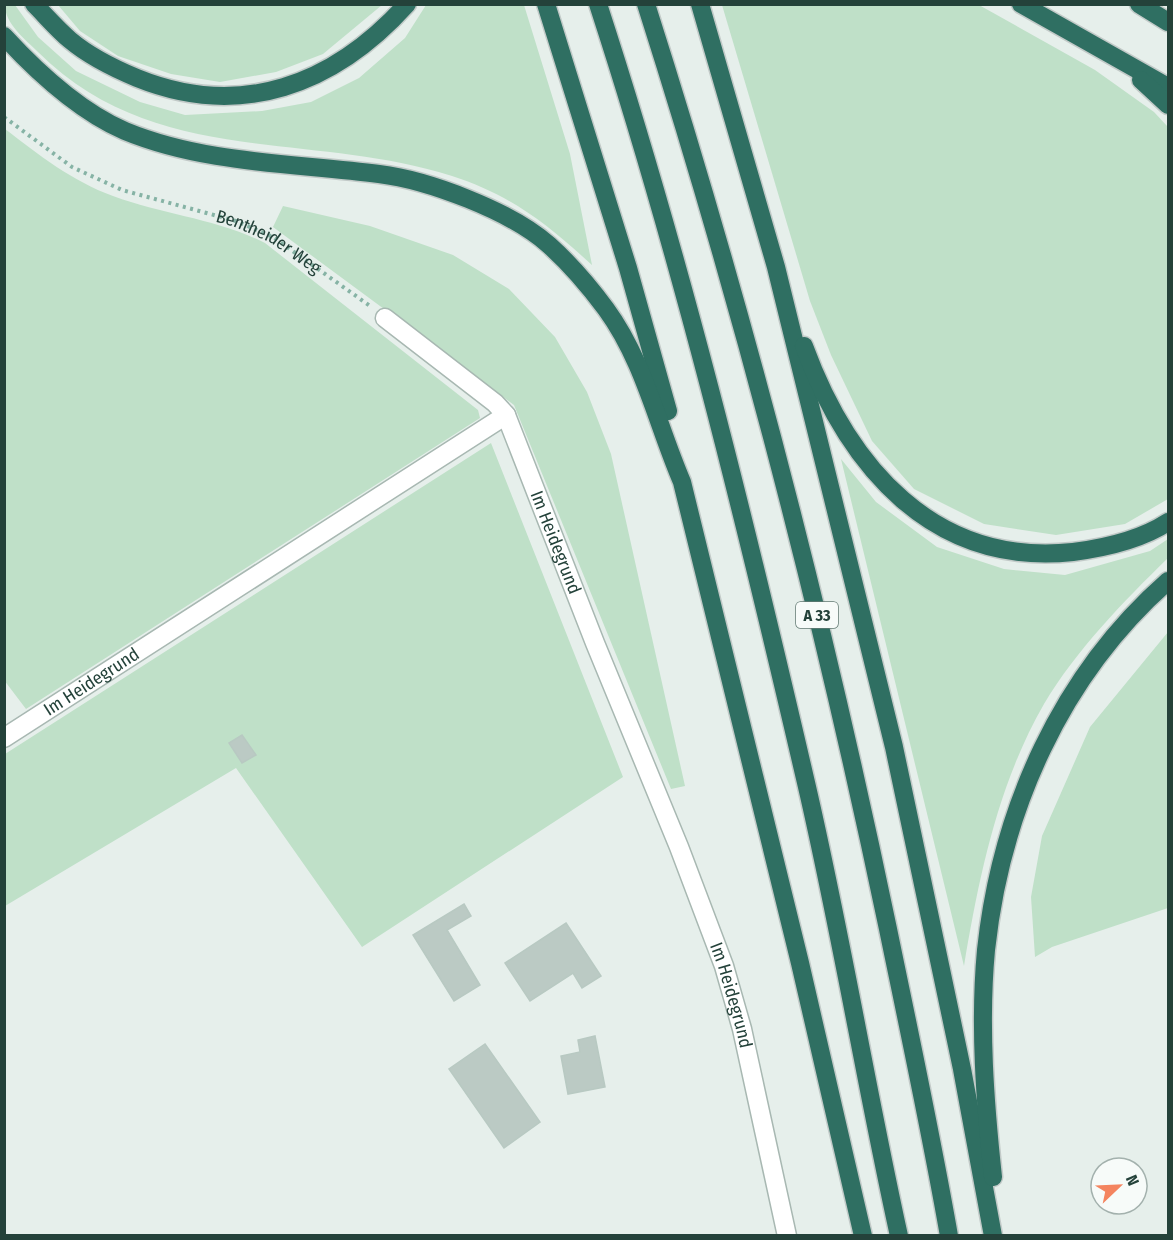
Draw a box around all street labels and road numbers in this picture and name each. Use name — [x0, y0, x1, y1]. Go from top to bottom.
street label: Bentheider Weg — [214, 205, 326, 279]
street label: Im Heidegrund — [526, 488, 586, 597]
road number: A 33 — [796, 602, 838, 628]
street label: Im Heidegrund — [40, 643, 143, 720]
street label: Im Heidegrund — [705, 939, 757, 1050]

